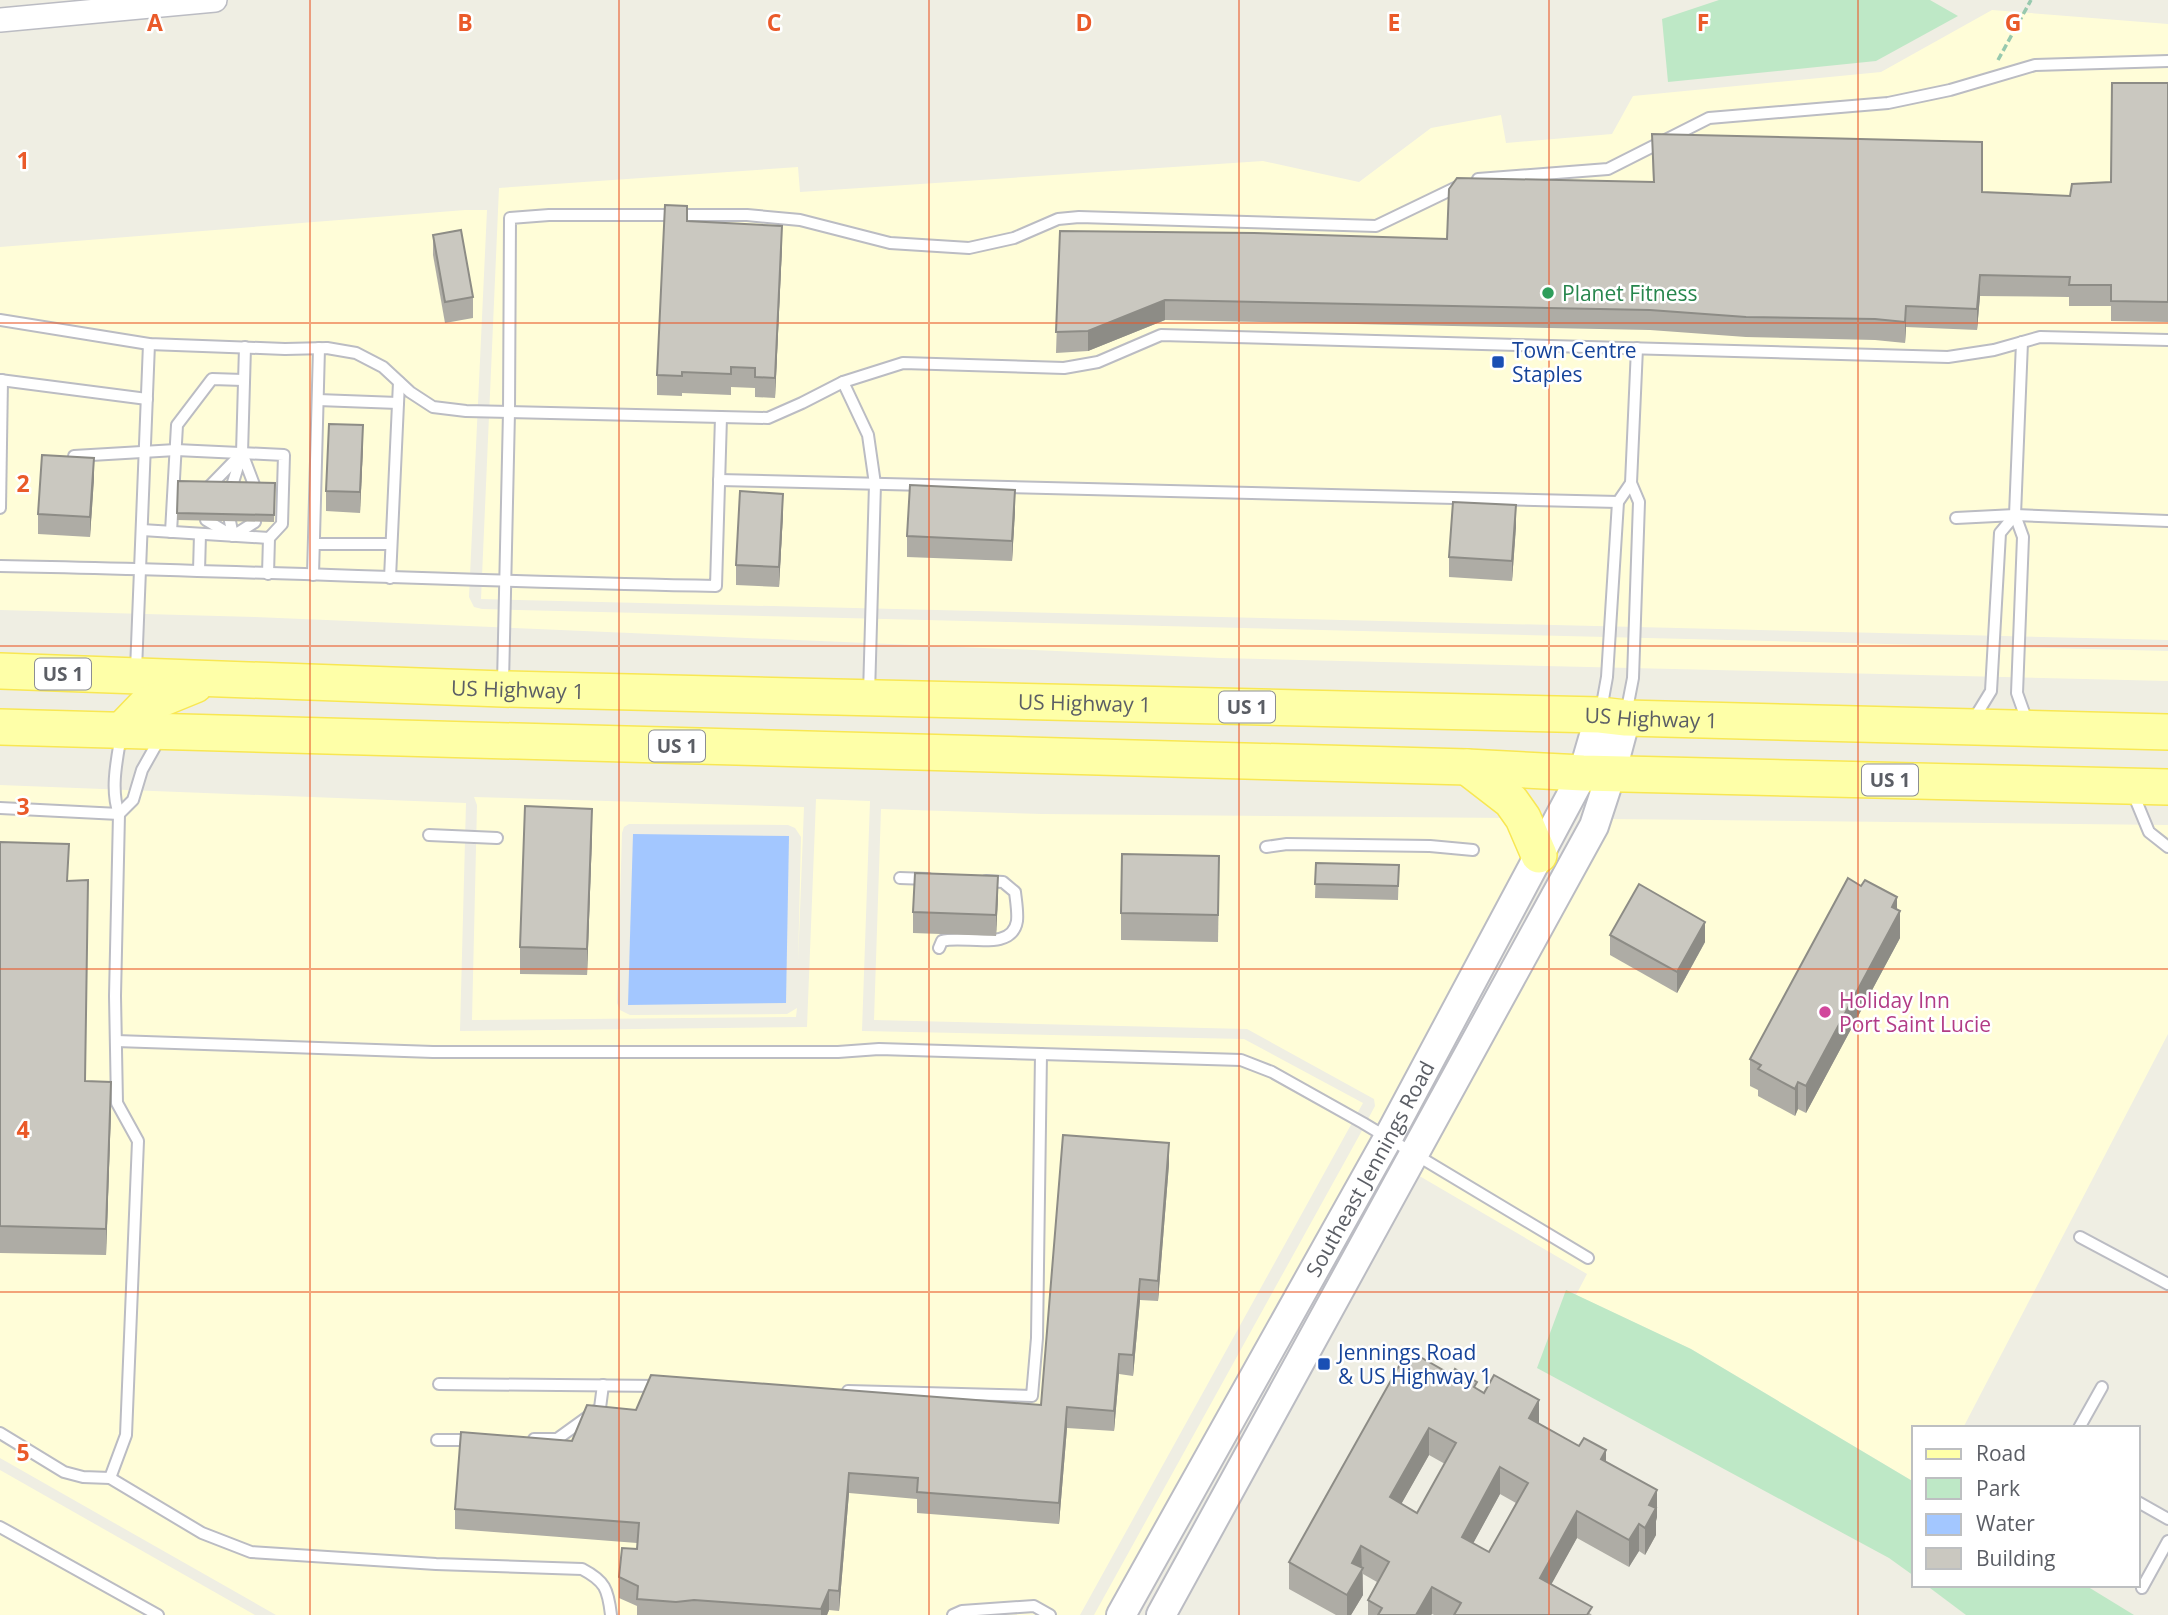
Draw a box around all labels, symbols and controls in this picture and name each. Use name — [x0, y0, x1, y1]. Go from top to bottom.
text: A — [147, 6, 163, 38]
text: B — [457, 6, 473, 38]
text: C — [767, 6, 781, 38]
text: D — [1075, 6, 1093, 38]
text: E — [1388, 6, 1400, 38]
text: F — [1697, 6, 1709, 38]
text: G — [2005, 6, 2021, 38]
text: 1 — [16, 144, 30, 176]
place label: Planet Fitness — [1562, 279, 1698, 307]
marker: Planet Fitness — [1540, 285, 1556, 301]
place label: Town Centre Staples — [1512, 336, 1637, 388]
marker: Town Centre Staples — [1490, 354, 1506, 370]
text: 2 — [16, 467, 30, 499]
road number: US 1 — [35, 659, 91, 690]
street label: US Highway 1 — [451, 673, 585, 705]
street label: US Highway 1 — [1018, 687, 1152, 718]
road number: US 1 — [1219, 692, 1275, 722]
street label: US Highway 1 — [1584, 701, 1718, 734]
road number: US 1 — [649, 730, 705, 762]
road number: US 1 — [1862, 764, 1918, 796]
text: 3 — [16, 790, 30, 822]
place label: Holiday Inn Port Saint Lucie — [1839, 986, 1991, 1038]
marker: Holiday Inn Port Saint Lucie — [1817, 1004, 1833, 1020]
street label: Southeast Jennings Road — [1299, 1056, 1441, 1282]
text: 4 — [16, 1113, 30, 1145]
place label: Jennings Road & US Highway 1 — [1336, 1338, 1492, 1390]
marker: Jennings Road & US Highway 1 — [1316, 1356, 1332, 1372]
legend — [1912, 1426, 2140, 1587]
text: 5 — [16, 1436, 30, 1468]
text: Road — [1976, 1439, 2026, 1467]
text: Park — [1976, 1474, 2020, 1502]
text: Water — [1976, 1509, 2035, 1537]
text: Building — [1976, 1544, 2055, 1572]

